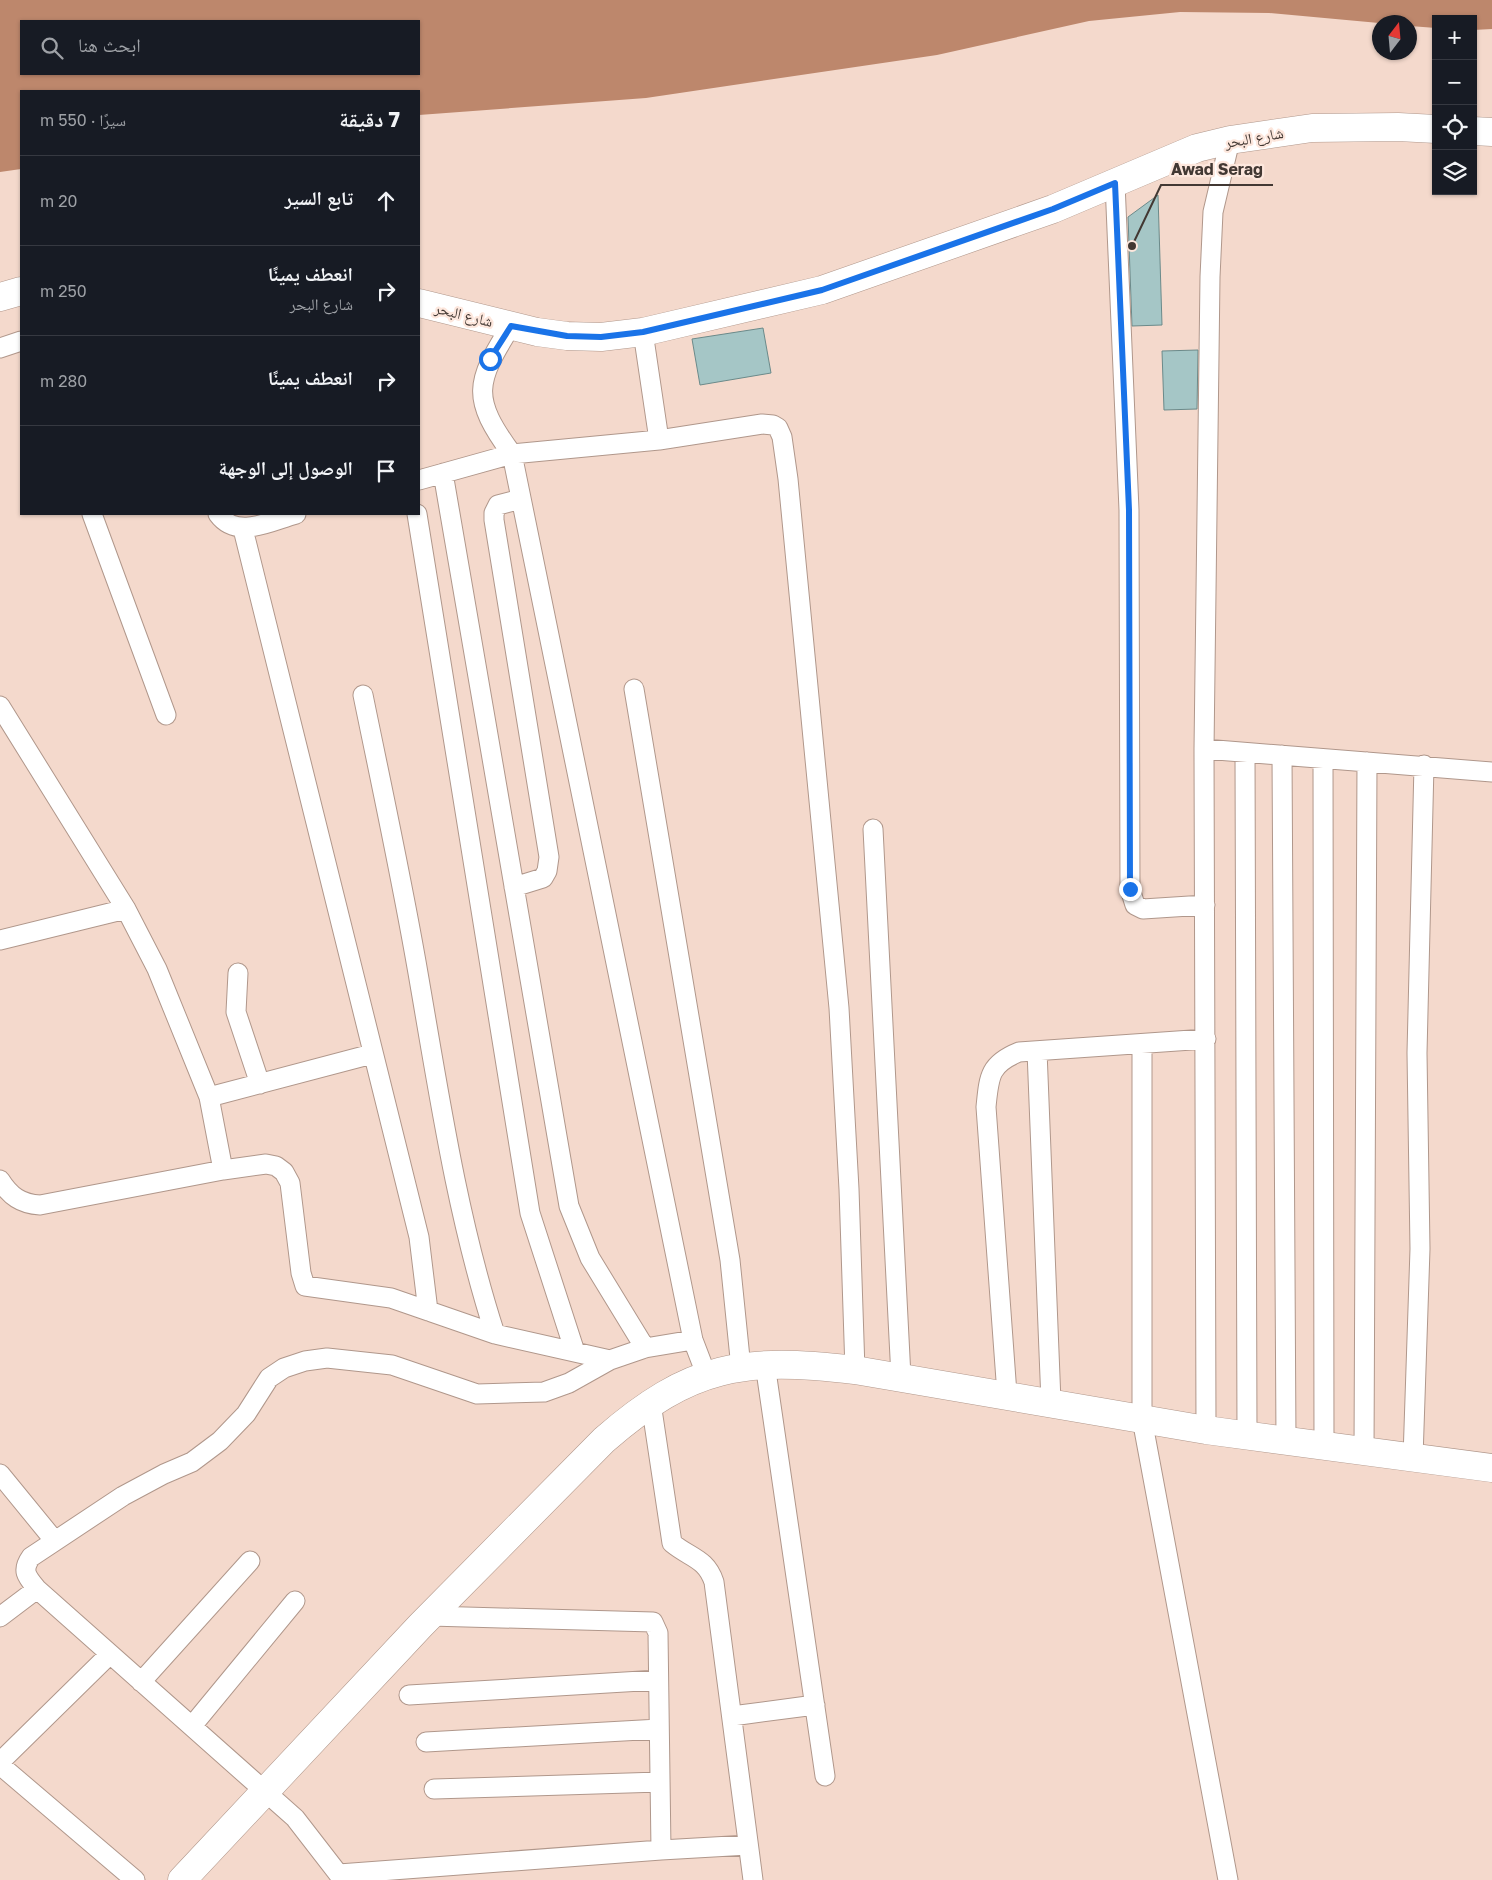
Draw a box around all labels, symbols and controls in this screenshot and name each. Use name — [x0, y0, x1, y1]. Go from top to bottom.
north arrow — [1372, 15, 1417, 60]
map controls — [1432, 15, 1477, 195]
button: + — [1432, 15, 1477, 60]
search box — [20, 20, 420, 75]
text: ابحث هنا — [78, 33, 141, 56]
icon: search — [38, 34, 66, 62]
button: − — [1432, 60, 1477, 105]
button: locate — [1432, 105, 1477, 150]
text: 7 دقيقة — [339, 106, 400, 132]
text: سيرًا · 550 m — [40, 110, 126, 130]
street label: شارع البحر — [1222, 123, 1285, 153]
button: layers — [1432, 150, 1477, 195]
callout: Awad Serag — [1161, 154, 1273, 185]
text: Awad Serag — [1171, 159, 1263, 179]
text: تابع السير — [285, 186, 353, 209]
icon: ahead — [372, 187, 400, 215]
text: 20 m — [40, 191, 77, 211]
text: انعطف يمينًا — [268, 262, 353, 285]
icon: right — [372, 277, 400, 305]
text: 250 m — [40, 281, 87, 301]
text: شارع البحر — [290, 294, 353, 314]
street label: شارع البحر — [432, 298, 495, 332]
route start — [479, 348, 502, 371]
text: انعطف يمينًا — [268, 366, 353, 389]
icon: right — [372, 367, 400, 395]
text: 280 m — [40, 371, 87, 391]
text: الوصول إلى الوجهة — [219, 456, 353, 479]
icon: arrive — [372, 457, 400, 485]
route end — [1119, 878, 1142, 901]

